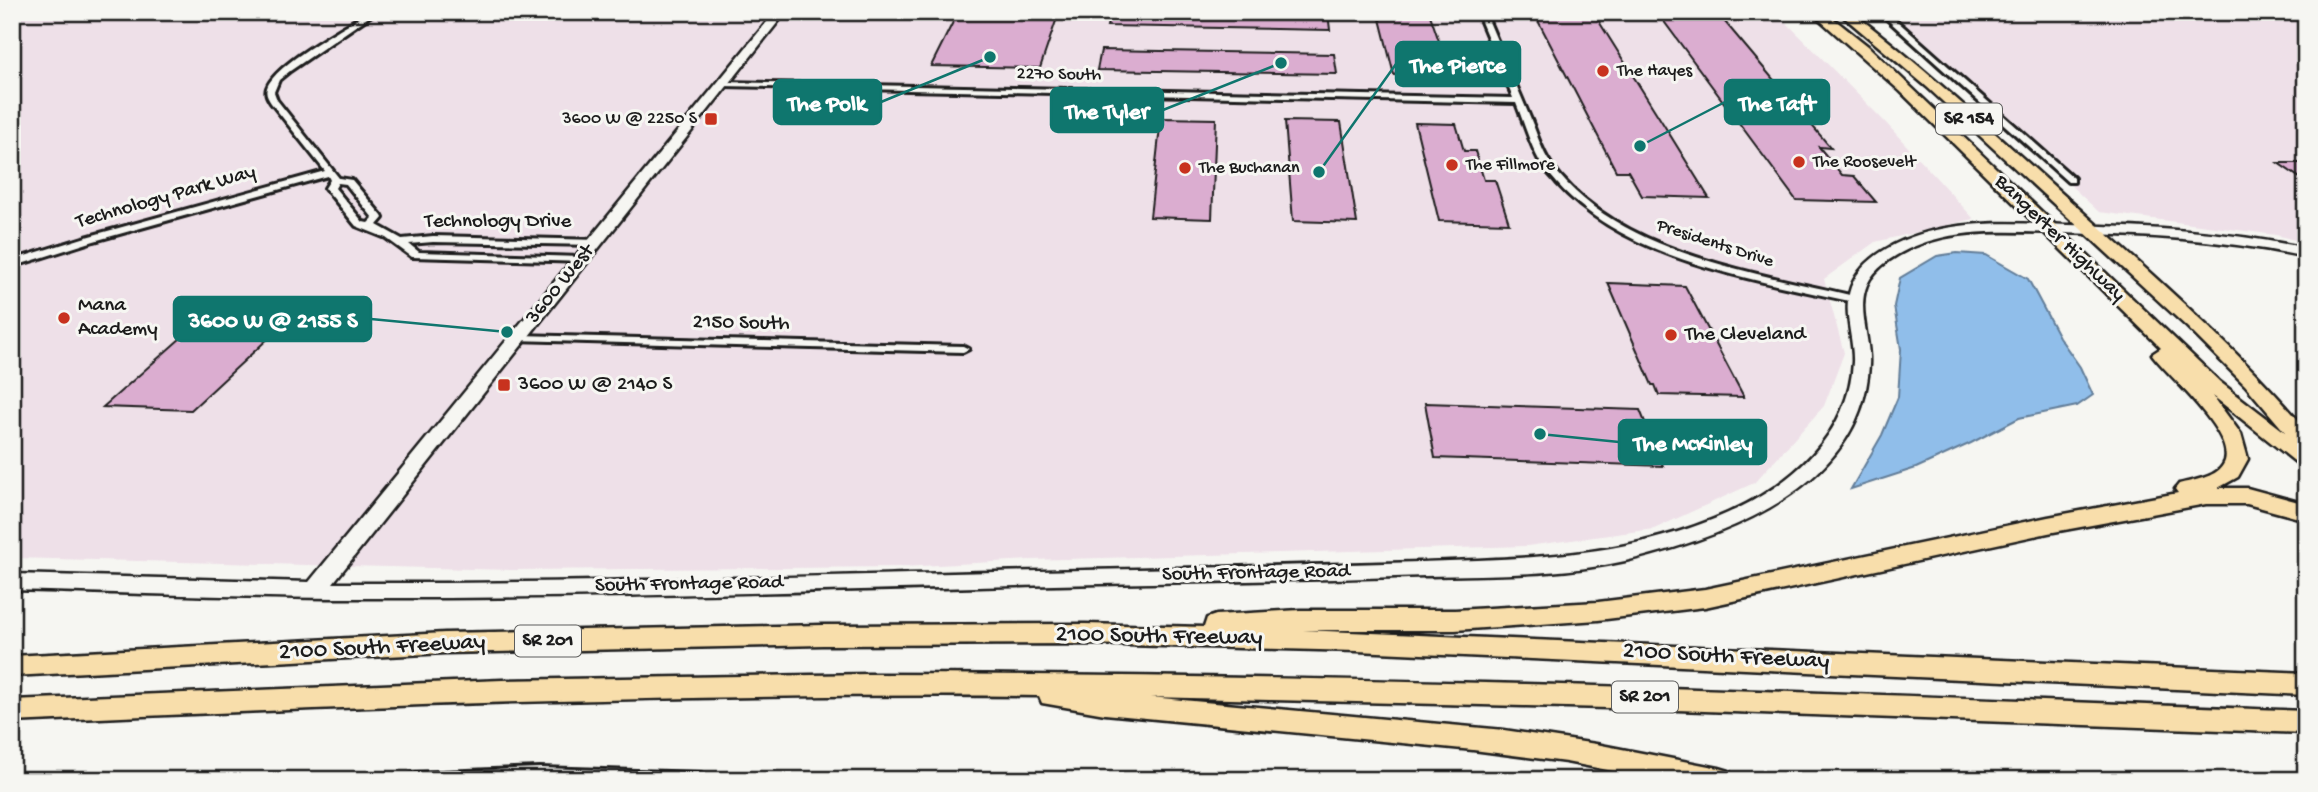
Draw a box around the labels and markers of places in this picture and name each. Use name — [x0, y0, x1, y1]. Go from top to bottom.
callout: The Pierce — [1396, 42, 1520, 86]
place label: The Hayes — [1616, 61, 1694, 82]
marker: The Hayes — [1595, 63, 1611, 79]
callout: The Polk — [774, 80, 881, 124]
callout: The Taft — [1725, 80, 1829, 124]
callout: The Tyler — [1051, 88, 1163, 132]
place label: 3600 W @ 2250 S — [561, 109, 698, 130]
marker: 3600 W @ 2250 S — [703, 111, 719, 127]
place label: The Roosevelt — [1812, 152, 1917, 173]
marker: The Roosevelt — [1791, 154, 1807, 170]
place label: The Fillmore — [1465, 155, 1556, 176]
marker: The Fillmore — [1444, 157, 1460, 173]
place label: The Buchanan — [1198, 158, 1300, 179]
marker: The Buchanan — [1177, 160, 1193, 176]
place label: Mana Academy — [78, 294, 158, 343]
callout: 3600 W @ 2155 S — [174, 297, 371, 341]
marker: Mana Academy — [56, 310, 72, 326]
place label: The Cleveland — [1684, 323, 1807, 348]
marker: The Cleveland — [1663, 327, 1679, 343]
place label: 3600 W @ 2140 S — [517, 373, 673, 398]
marker: 3600 W @ 2140 S — [496, 377, 512, 393]
callout: The McKinley — [1619, 420, 1766, 464]

